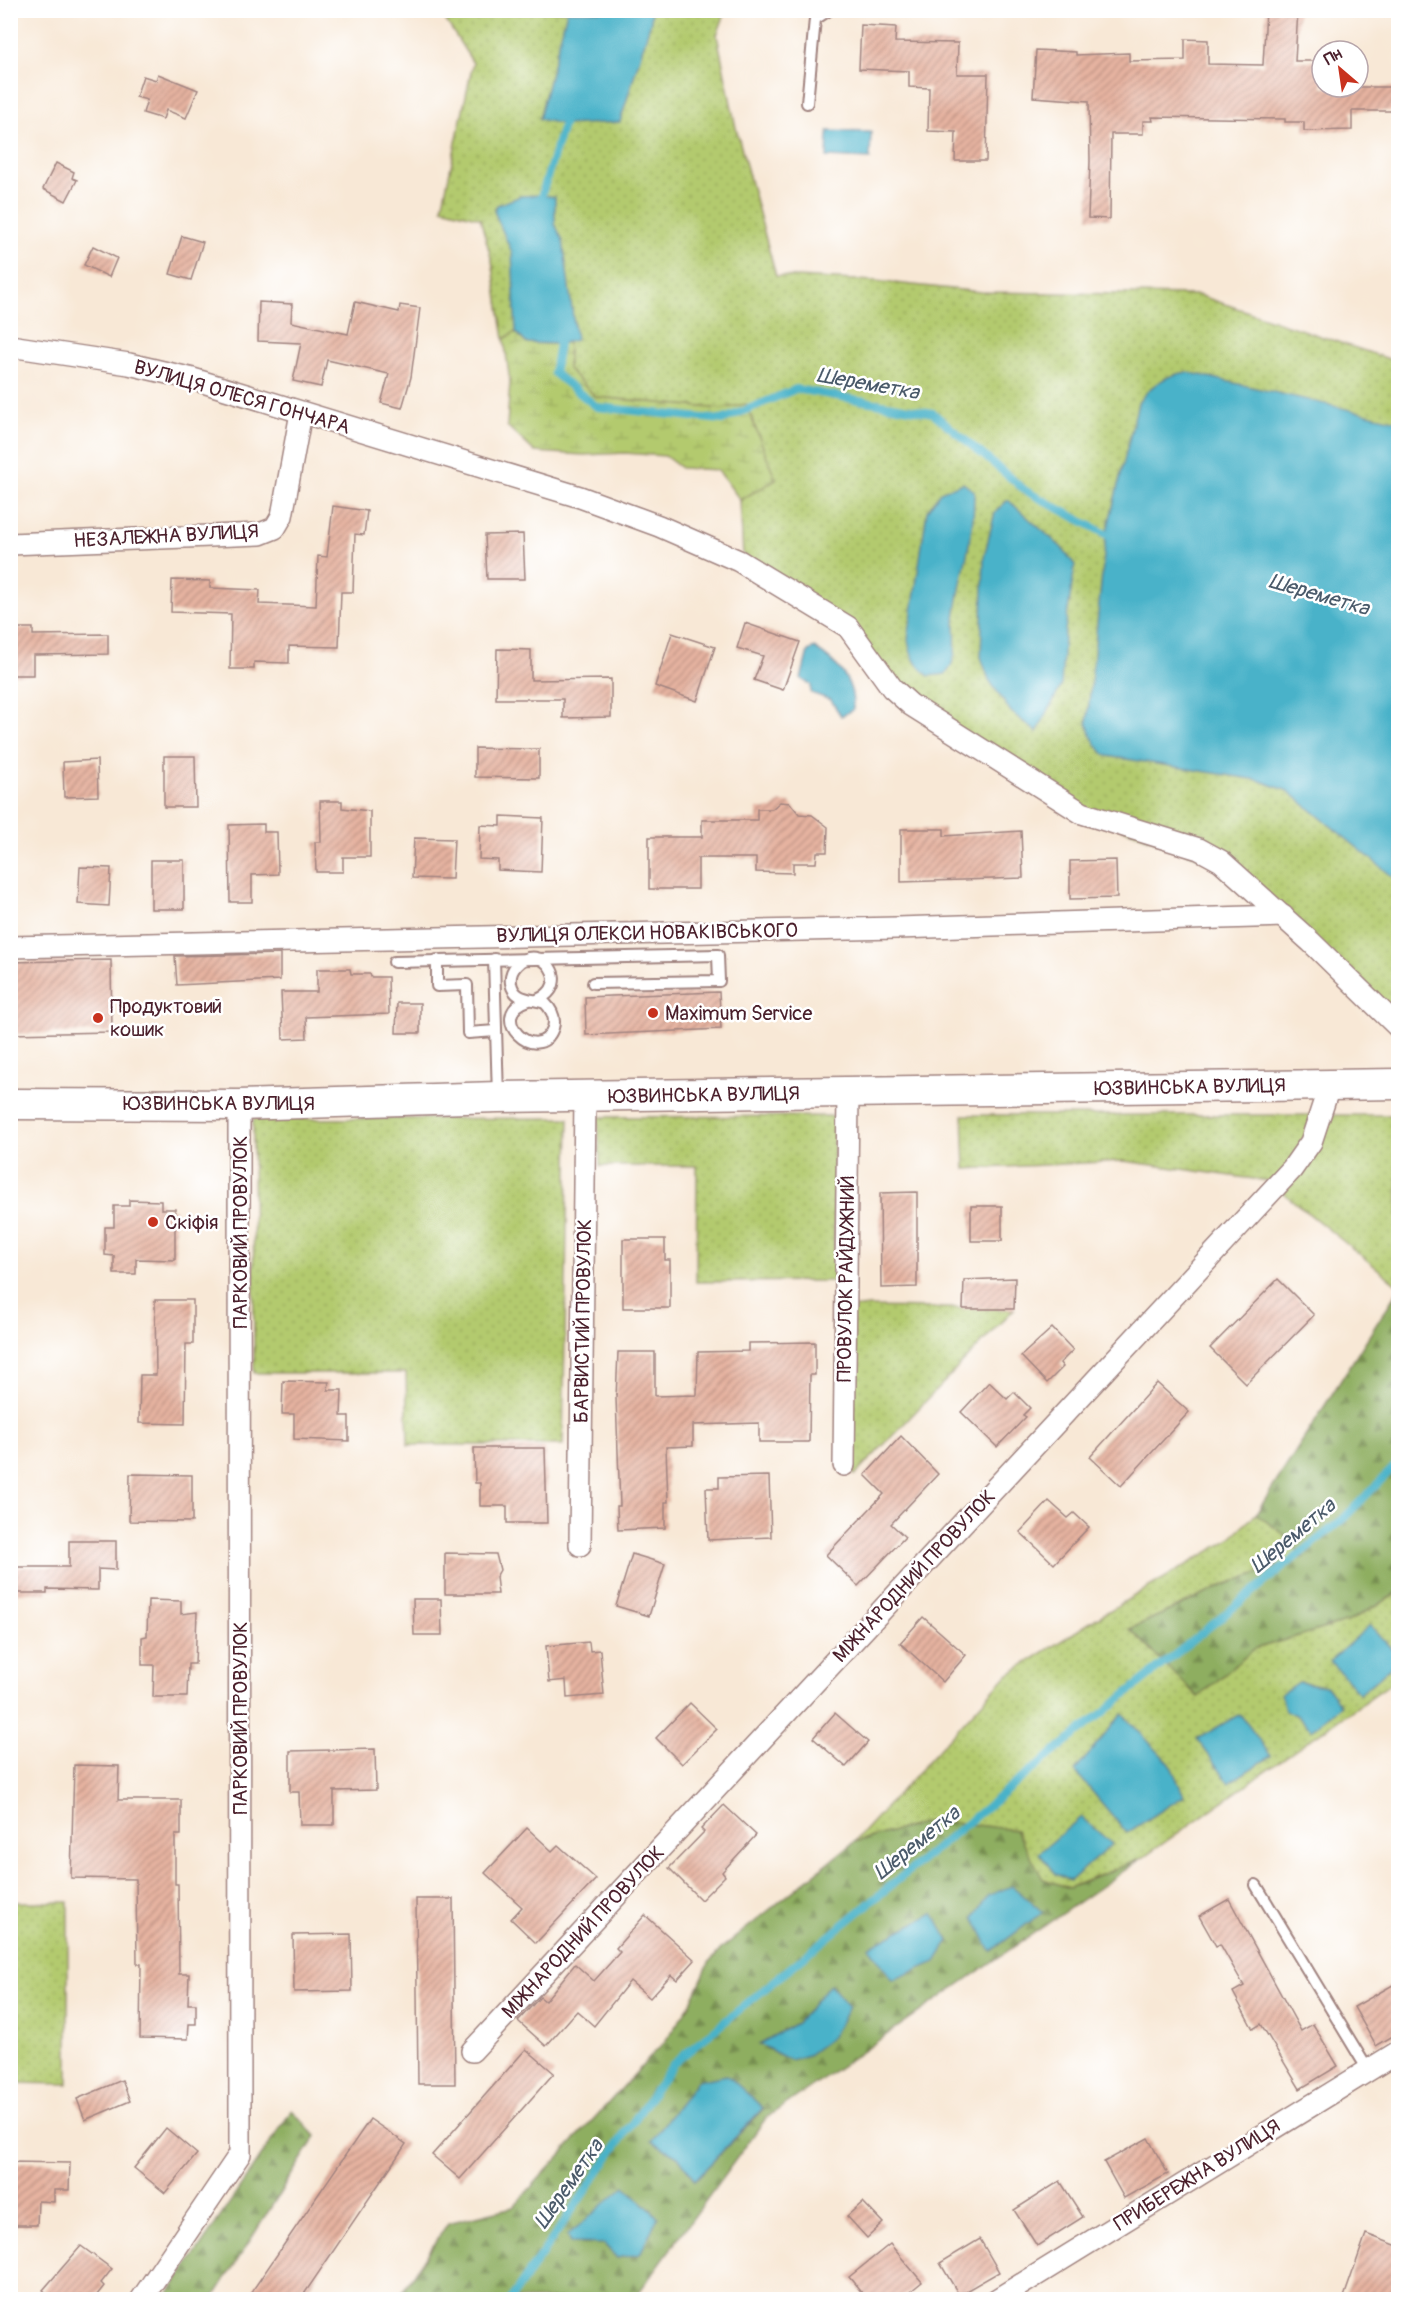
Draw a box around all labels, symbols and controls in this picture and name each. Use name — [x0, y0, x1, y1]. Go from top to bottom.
north arrow — [1310, 39, 1370, 99]
text: Пн — [1321, 44, 1346, 70]
street label: ВУЛИЦЯ ОЛЕСЯ ГОНЧАРА — [131, 354, 353, 440]
water label: Шереметка — [815, 362, 922, 406]
street label: НЕЗАЛЕЖНА ВУЛИЦЯ — [73, 519, 259, 553]
water label: Шереметка — [1266, 568, 1373, 623]
street label: ВУЛИЦЯ ОЛЕКСИ НОВАКІВСЬКОГО — [496, 918, 798, 948]
place label: Продуктовий кошик — [110, 994, 222, 1042]
place label: Maximum Service — [665, 1001, 812, 1026]
marker: Maximum Service — [646, 1006, 660, 1020]
marker: Продуктовий кошик — [91, 1011, 105, 1025]
street label: ЮЗВИНСЬКА ВУЛИЦЯ — [1094, 1073, 1286, 1101]
street label: ЮЗВИНСЬКА ВУЛИЦЯ — [608, 1081, 800, 1109]
street label: ЮЗВИНСЬКА ВУЛИЦЯ — [123, 1091, 315, 1116]
street label: ПАРКОВИЙ ПРОВУЛОК — [228, 1136, 253, 1328]
street label: ПРОВУЛОК РАЙДУЖНИЙ — [832, 1176, 860, 1382]
place label: Скіфія — [165, 1210, 218, 1235]
marker: Скіфія — [146, 1215, 160, 1229]
street label: БАРВИСТИЙ ПРОВУЛОК — [569, 1219, 597, 1423]
street label: МІЖНАРОДНИЙ ПРОВУЛОК — [827, 1484, 1001, 1668]
water label: Шереметка — [1245, 1492, 1342, 1579]
street label: ПАРКОВИЙ ПРОВУЛОК — [228, 1622, 253, 1814]
water label: Шереметка — [868, 1799, 967, 1886]
street label: МІЖНАРОДНИЙ ПРОВУЛОК — [496, 1840, 670, 2024]
street label: ПРИБЕРЕЖНА ВУЛИЦЯ — [1109, 2114, 1285, 2236]
water label: Шереметка — [528, 2133, 610, 2234]

